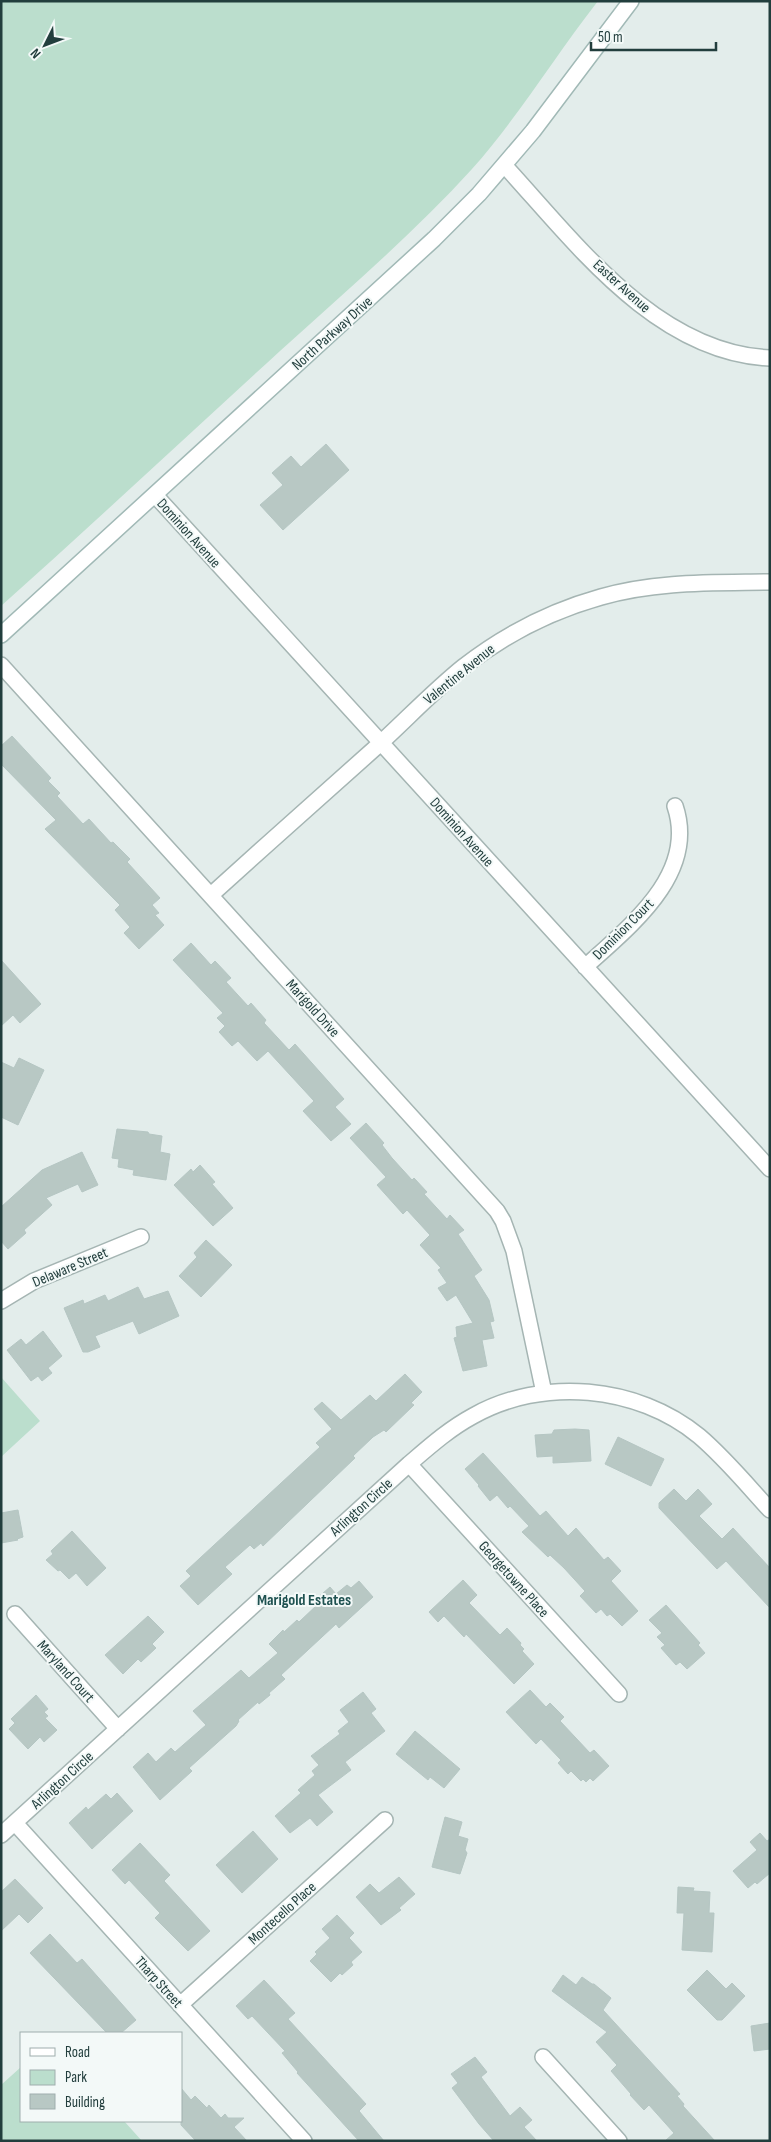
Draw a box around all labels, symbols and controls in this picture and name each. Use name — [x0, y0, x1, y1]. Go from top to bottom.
north arrow — [20, 20, 70, 70]
scale bar — [591, 20, 716, 52]
text: 50 m — [598, 28, 623, 47]
text: N — [27, 45, 45, 62]
street label: Easter Avenue — [589, 256, 654, 317]
street label: North Parkway Drive — [288, 292, 377, 375]
street label: Dominion Avenue — [152, 495, 225, 572]
street label: Valentine Avenue — [420, 640, 499, 709]
street label: Dominion Avenue — [425, 794, 498, 871]
street label: Dominion Court — [589, 894, 658, 964]
street label: Marigold Drive — [282, 975, 344, 1041]
street label: Delaware Street — [30, 1243, 111, 1292]
street label: Arlington Circle — [325, 1474, 397, 1541]
street label: Georgetowne Place — [474, 1537, 553, 1621]
district label: Marigold Estates — [257, 1591, 351, 1610]
street label: Maryland Court — [33, 1636, 99, 1707]
street label: Arlington Circle — [26, 1747, 98, 1814]
street label: Montecello Place — [244, 1878, 320, 1949]
street label: Tharp Street — [131, 1953, 187, 2012]
legend — [20, 2032, 182, 2122]
text: Road — [65, 2043, 90, 2062]
text: Park — [65, 2068, 87, 2087]
text: Building — [65, 2093, 105, 2112]

